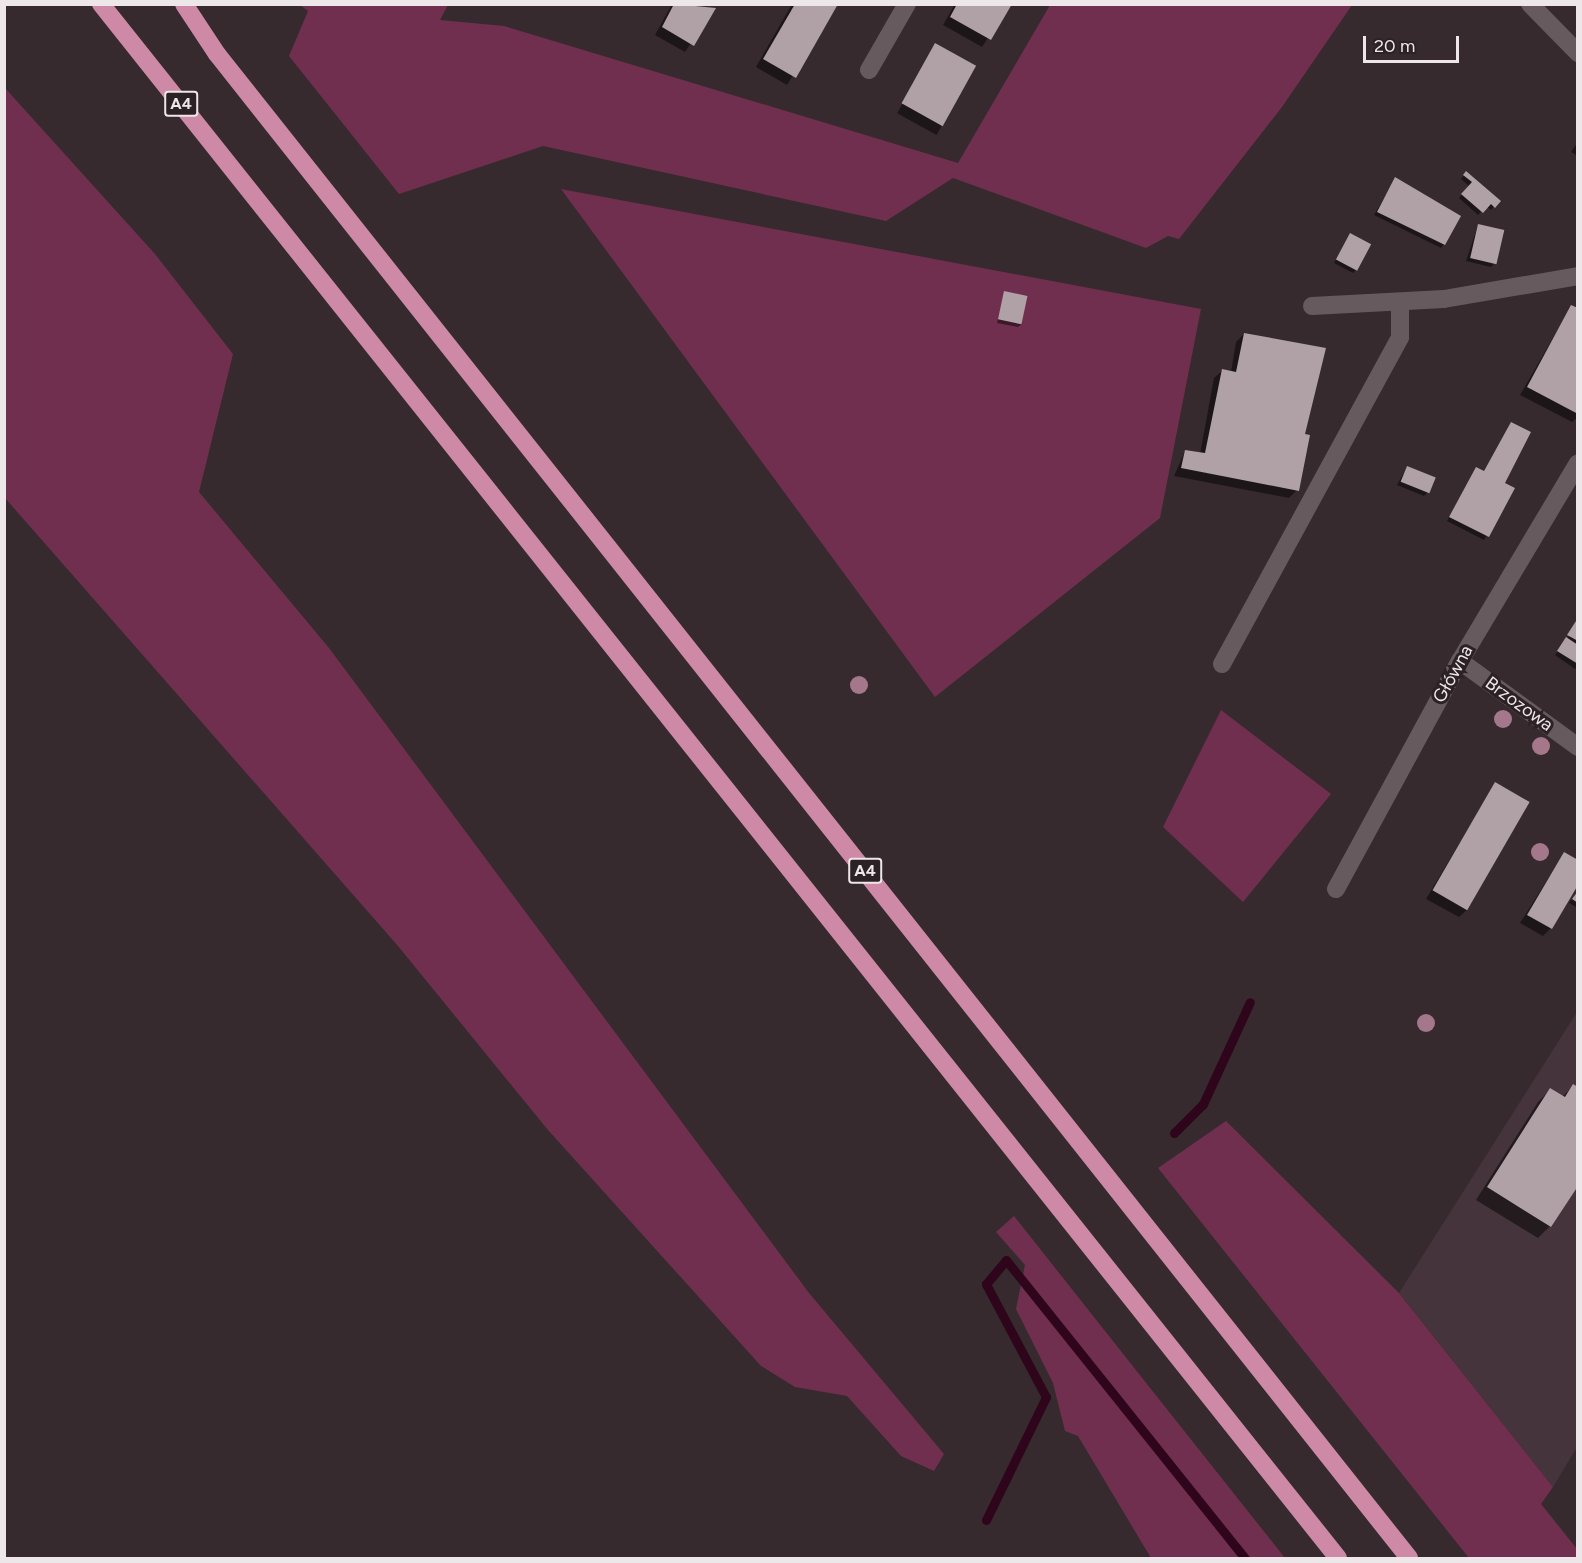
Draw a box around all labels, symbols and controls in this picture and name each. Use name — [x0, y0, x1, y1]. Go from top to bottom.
scale bar — [1366, 24, 1462, 62]
text: 20 m — [1374, 35, 1415, 57]
road number: A4 — [163, 91, 199, 117]
street label: Główna — [1428, 642, 1478, 706]
street label: Brzozowa — [1481, 672, 1557, 736]
road number: A4 — [847, 858, 883, 884]

